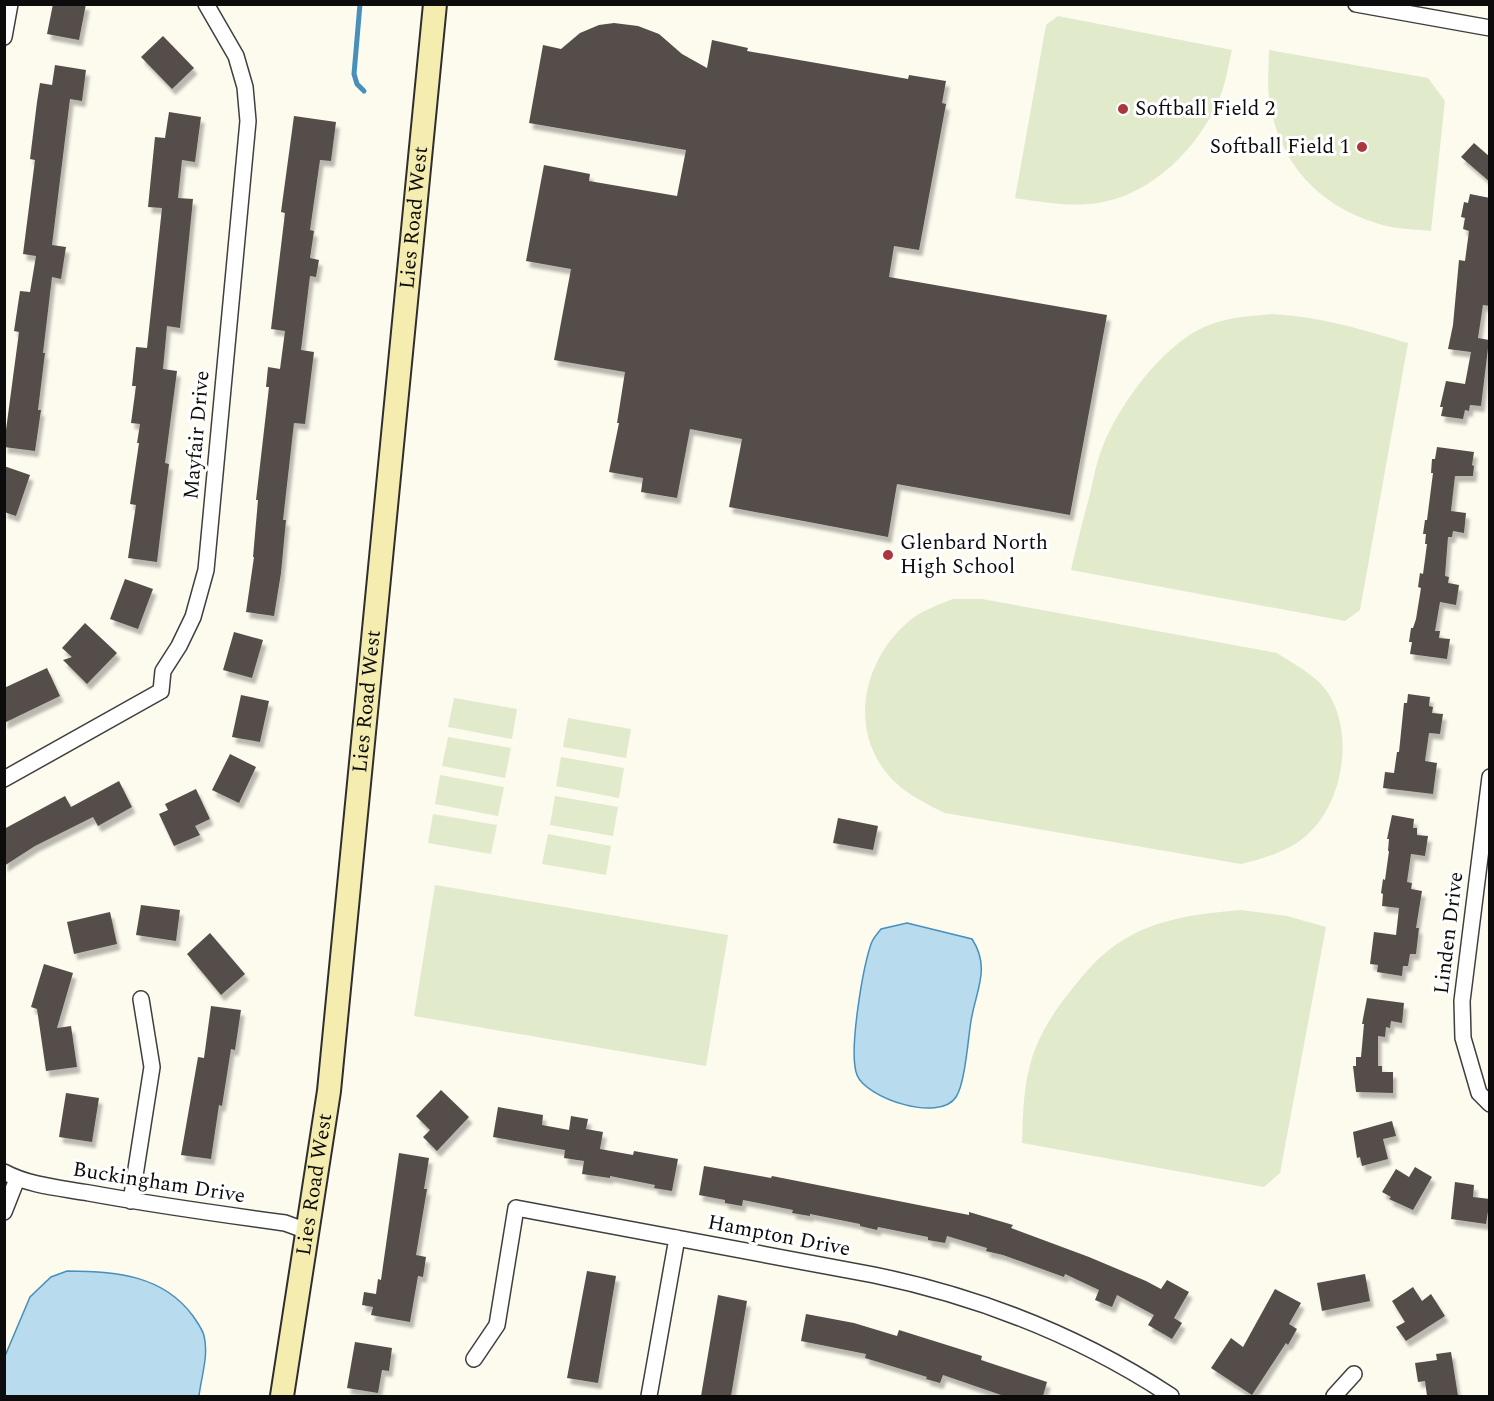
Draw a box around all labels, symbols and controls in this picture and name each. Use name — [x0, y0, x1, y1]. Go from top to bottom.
place label: Softball Field 2 — [1135, 93, 1275, 125]
marker: Softball Field 2 — [1116, 102, 1130, 116]
place label: Softball Field 1 — [1210, 131, 1350, 163]
marker: Softball Field 1 — [1355, 140, 1369, 154]
street label: Lies Road West — [391, 145, 437, 291]
street label: Mayfair Drive — [175, 369, 219, 501]
place label: Glenbard North High School — [900, 527, 1048, 583]
marker: Glenbard North High School — [881, 548, 895, 562]
street label: Lies Road West — [344, 628, 390, 774]
street label: Linden Drive — [1426, 870, 1472, 996]
street label: Lies Road West — [288, 1111, 341, 1258]
street label: Buckingham Drive — [71, 1154, 247, 1212]
street label: Hampton Drive — [705, 1206, 853, 1266]

